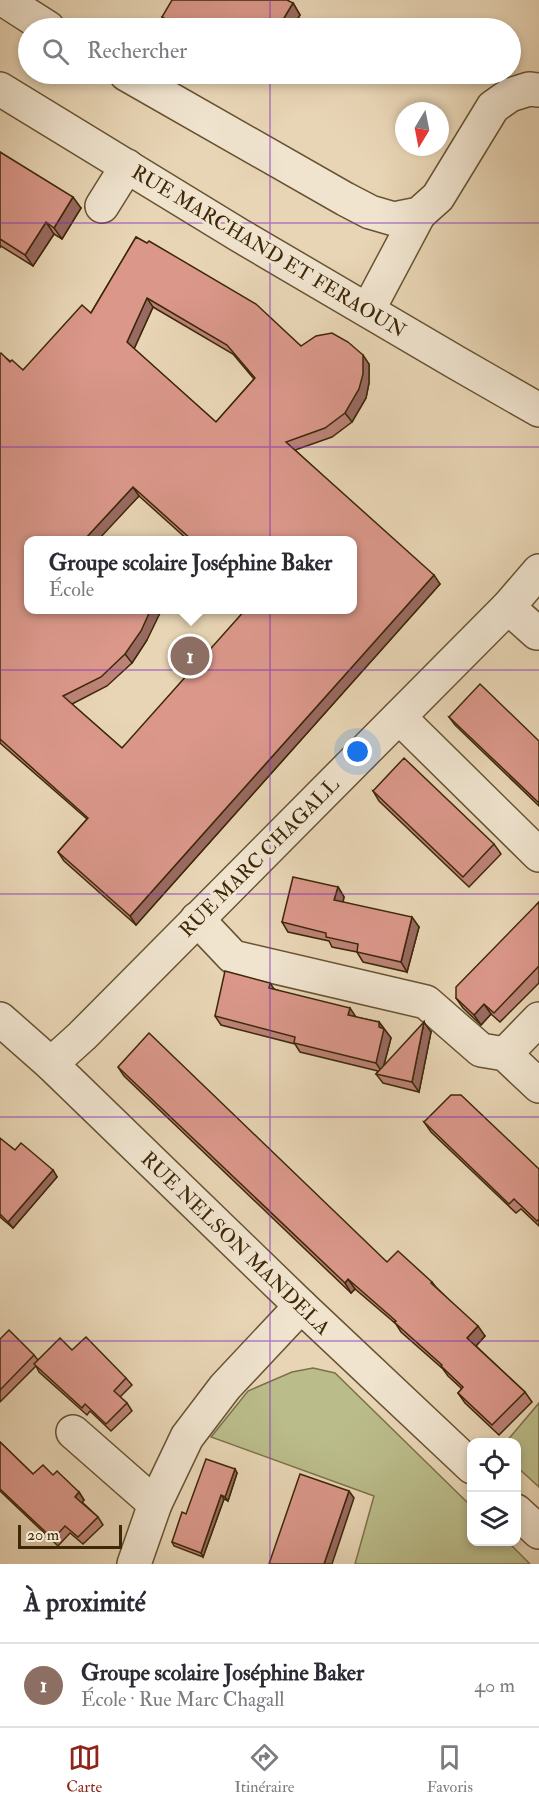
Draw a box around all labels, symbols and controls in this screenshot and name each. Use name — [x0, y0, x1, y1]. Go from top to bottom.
search box — [18, 18, 521, 84]
icon: search — [39, 35, 72, 68]
text: Rechercher — [87, 37, 187, 65]
north arrow — [395, 102, 449, 156]
street label: RUE MARCHAND ET FERAOUN — [127, 160, 410, 343]
popup — [24, 536, 357, 614]
text: Groupe scolaire Joséphine Baker — [49, 549, 332, 577]
text: École — [49, 577, 94, 602]
pin: 1 — [170, 634, 210, 678]
your location — [343, 737, 372, 766]
street label: RUE MARC CHAGALL — [174, 772, 345, 943]
street label: RUE NELSON MANDELA — [136, 1146, 336, 1340]
map controls — [467, 1438, 521, 1546]
button: locate — [467, 1438, 521, 1492]
button: layers — [467, 1492, 521, 1546]
scale bar — [18, 1522, 122, 1550]
text: 20 m — [27, 1525, 59, 1545]
text: À proximité — [24, 1587, 146, 1619]
text: Groupe scolaire Joséphine Baker — [81, 1659, 364, 1687]
text: 1 — [40, 1673, 47, 1698]
text: 40 m — [474, 1673, 515, 1698]
text: École · Rue Marc Chagall — [81, 1687, 285, 1712]
tab: Carte — [66, 1741, 102, 1797]
tab: Itinéraire — [234, 1741, 294, 1797]
tab: Favoris — [427, 1741, 473, 1797]

